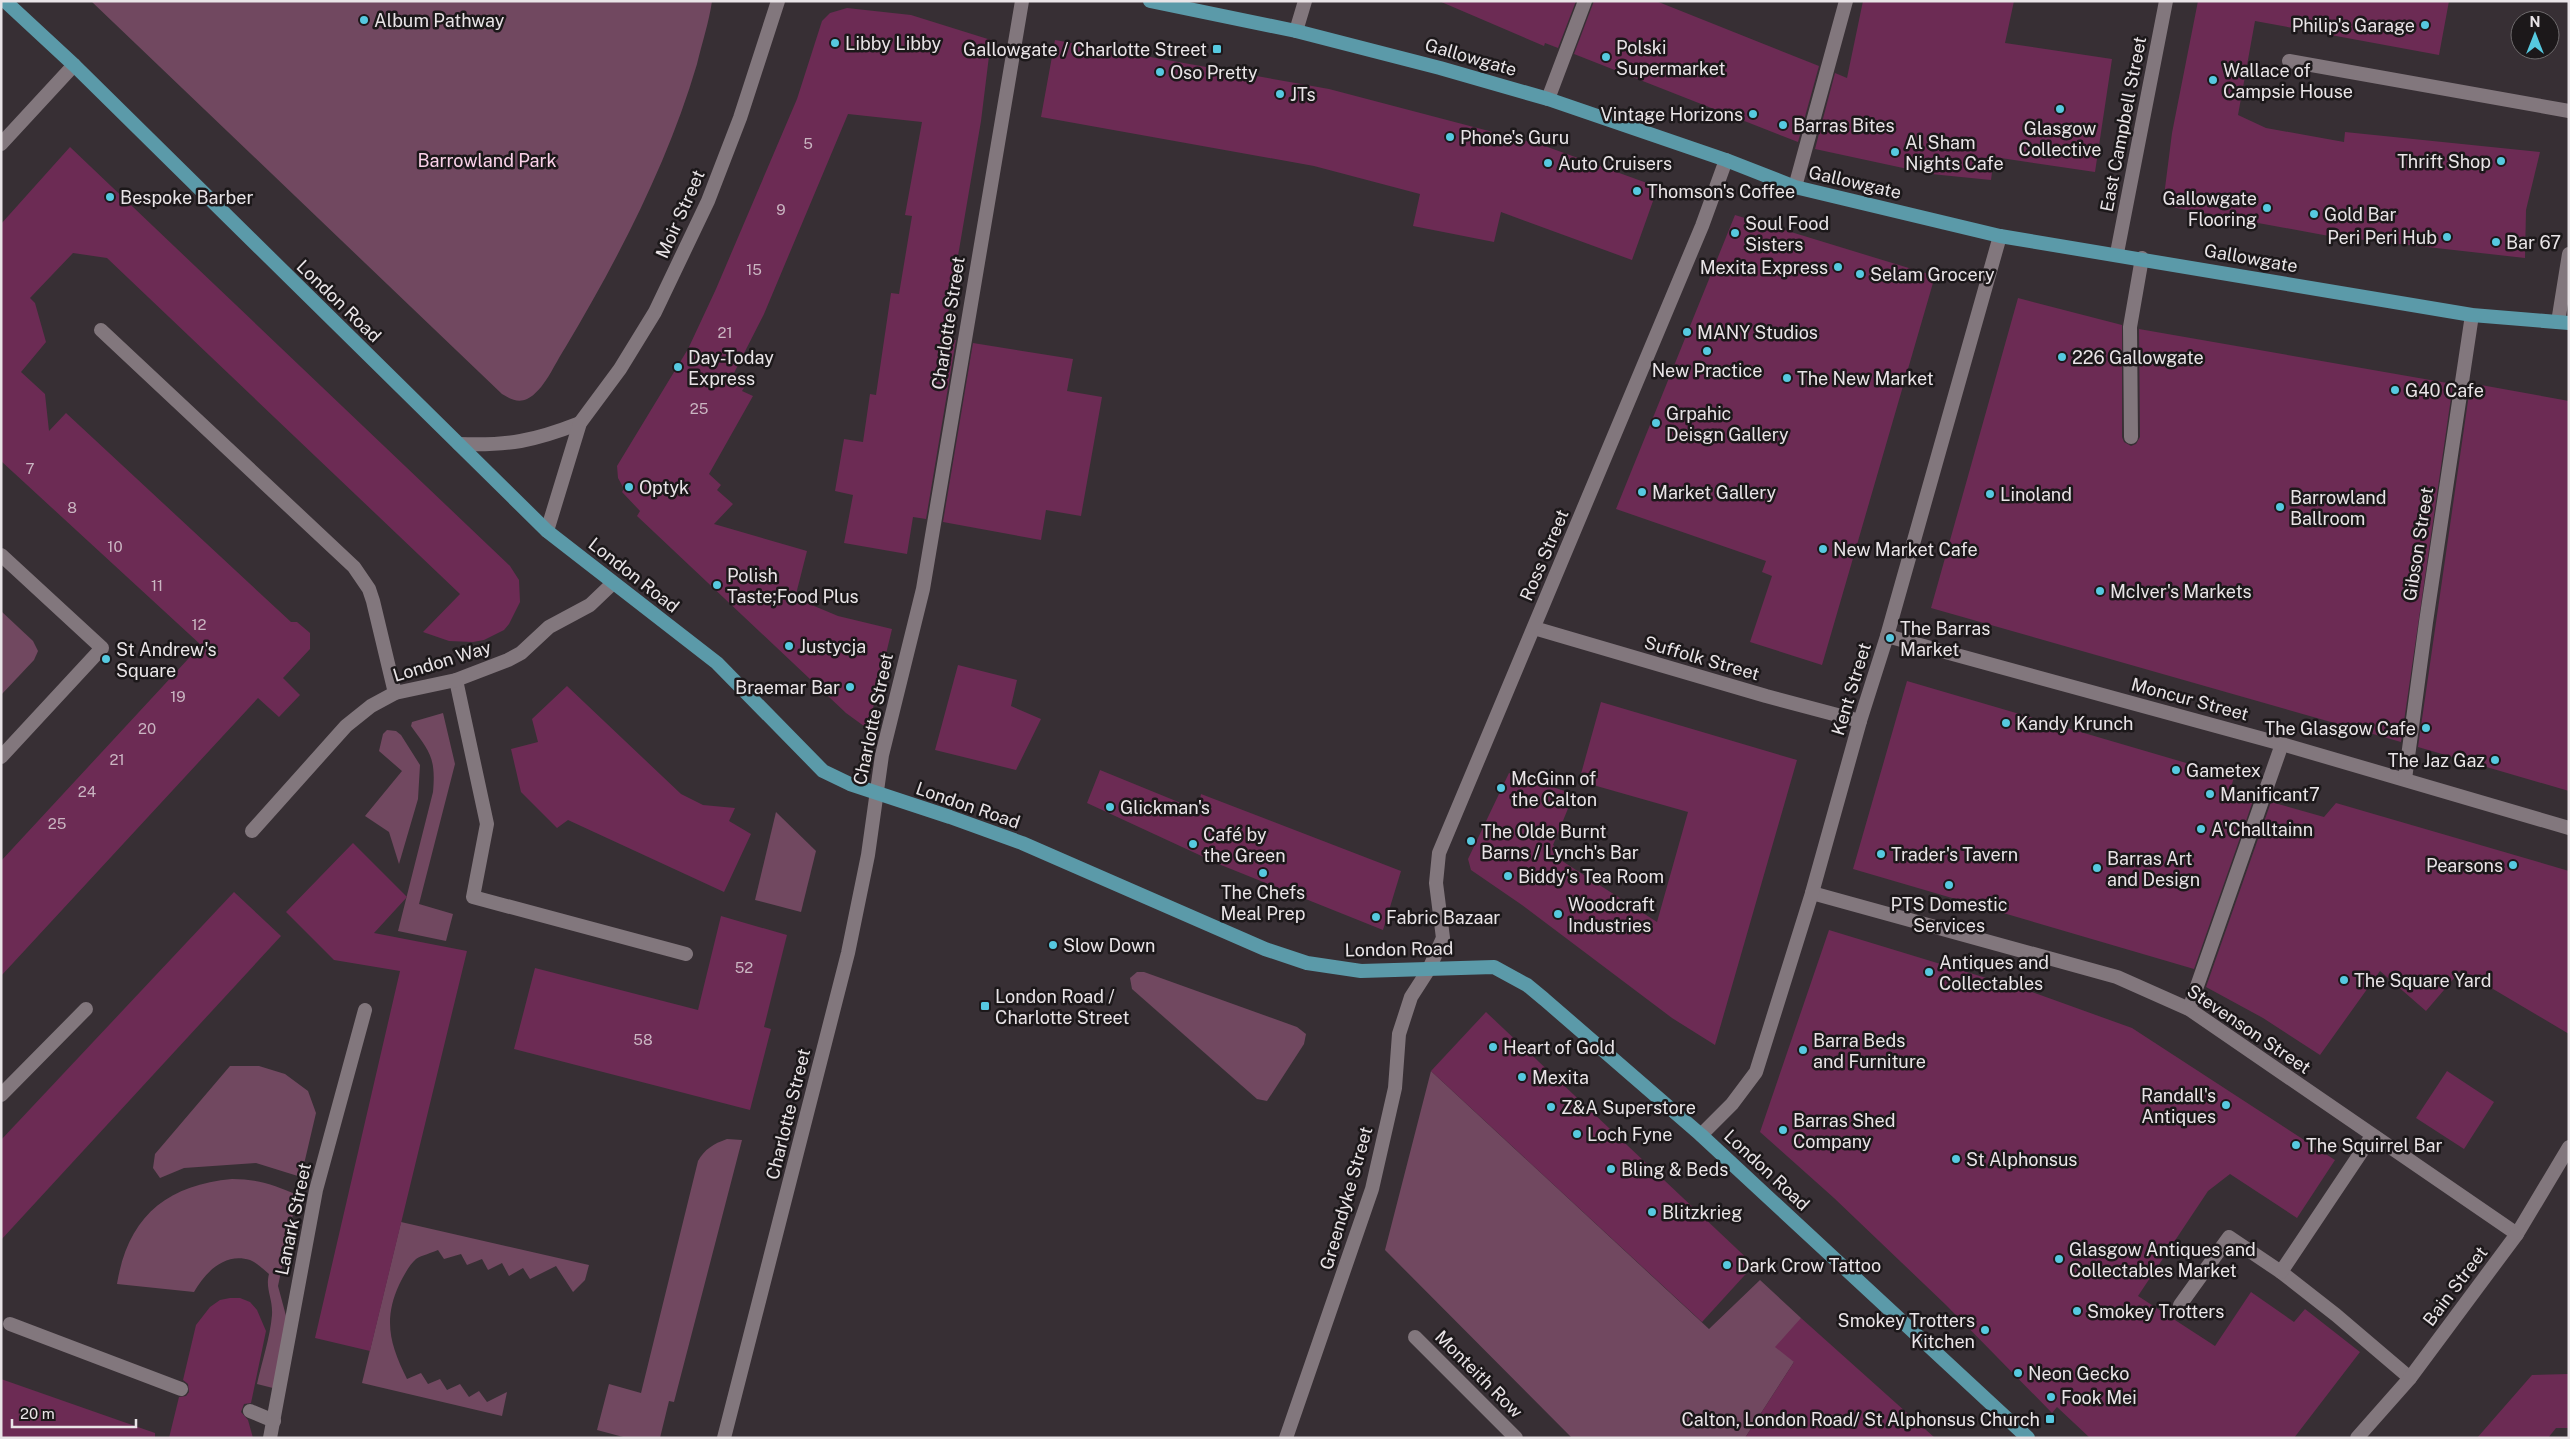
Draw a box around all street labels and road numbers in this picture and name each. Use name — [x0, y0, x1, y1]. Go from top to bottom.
street label: Gallowgate — [1423, 34, 1519, 80]
street label: East Campbell Street — [2096, 35, 2150, 213]
street label: Gallowgate — [1807, 161, 1903, 203]
street label: Moir Street — [651, 167, 709, 261]
street label: Gallowgate — [2203, 239, 2299, 277]
street label: Charlotte Street — [927, 255, 969, 391]
street label: London Road — [293, 256, 385, 346]
street label: Gibson Street — [2399, 486, 2437, 602]
street label: Ross Street — [1515, 506, 1573, 604]
street label: London Road — [585, 533, 683, 617]
street label: Suffolk Street — [1642, 632, 1762, 684]
street label: London Way — [390, 636, 494, 686]
street label: Kent Street — [1827, 640, 1875, 738]
street label: Charlotte Street — [849, 651, 897, 787]
street label: Moncur Street — [2129, 673, 2251, 725]
street label: London Road — [913, 777, 1023, 833]
street label: London Road — [1344, 938, 1454, 960]
street label: Stevenson Street — [2183, 980, 2315, 1078]
street label: Charlotte Street — [762, 1046, 814, 1182]
street label: Greendyke Street — [1316, 1124, 1376, 1272]
street label: London Road — [1720, 1125, 1814, 1215]
street label: Lanark Street — [271, 1161, 315, 1277]
street label: Bain Street — [2418, 1242, 2492, 1330]
street label: Monteith Row — [1431, 1326, 1527, 1422]

